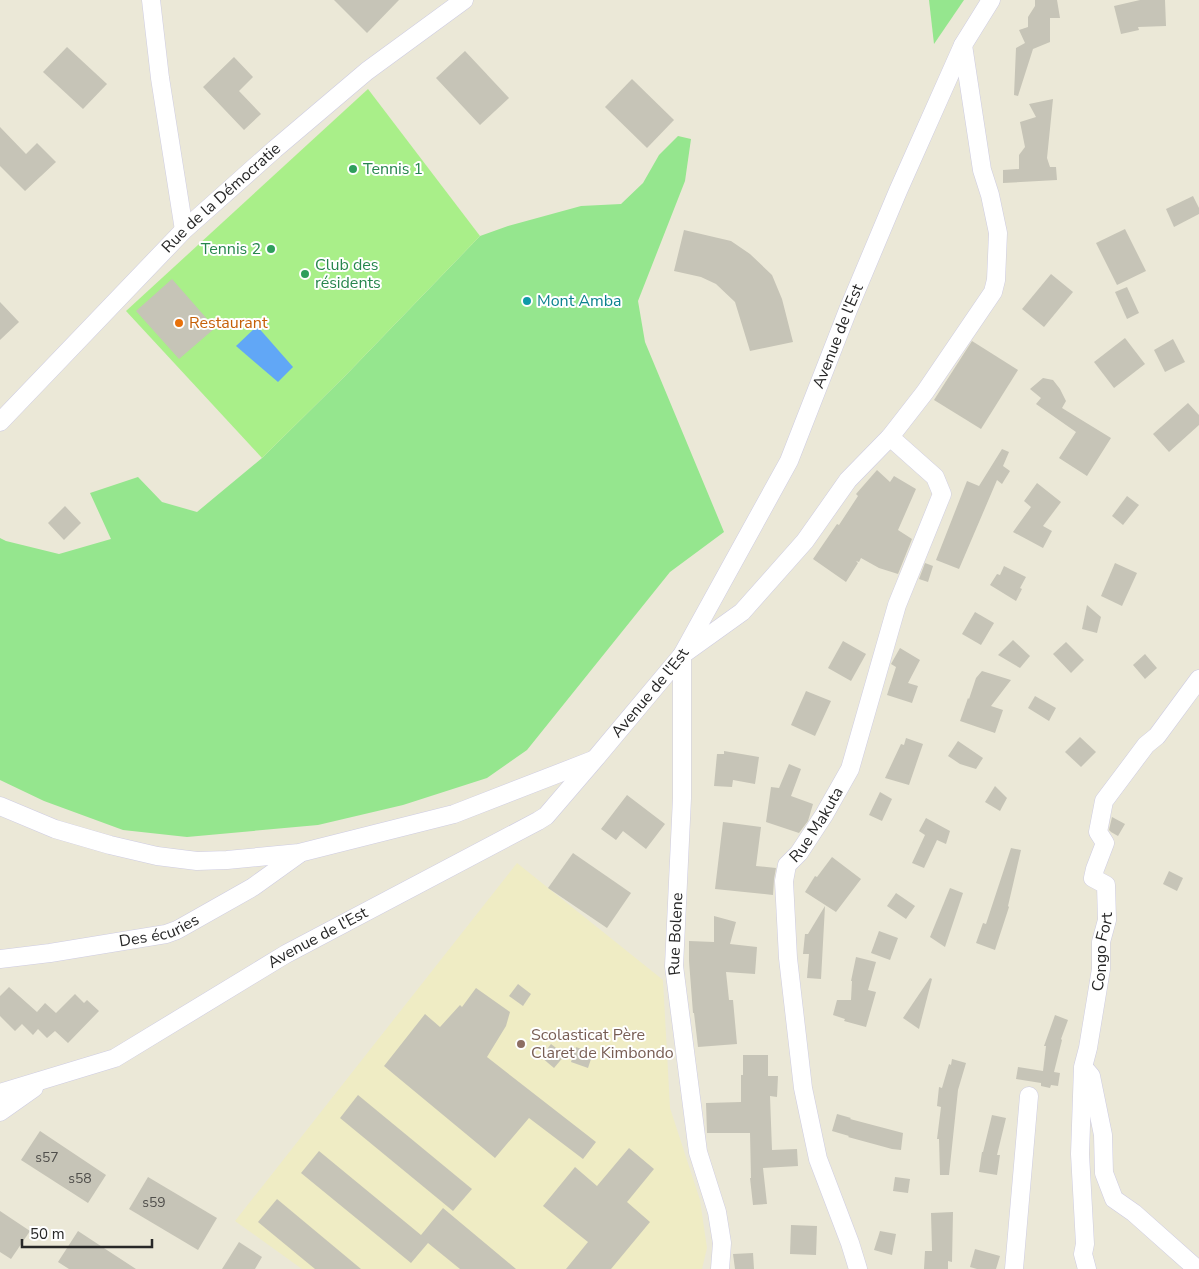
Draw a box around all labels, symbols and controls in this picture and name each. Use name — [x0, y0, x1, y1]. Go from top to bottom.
street label: Rue de la Démocratie — [157, 138, 285, 258]
place label: Tennis 1 — [363, 158, 423, 180]
marker: Tennis 1 — [347, 163, 359, 175]
place label: Tennis 2 — [201, 238, 261, 260]
marker: Tennis 2 — [265, 243, 277, 255]
place label: Club des résidents — [315, 254, 381, 294]
marker: Club des résidents — [299, 268, 311, 280]
street label: Avenue de l'Est — [807, 280, 869, 392]
place label: Mont Amba — [537, 290, 622, 312]
marker: Mont Amba — [521, 295, 533, 307]
place label: Restaurant — [189, 312, 268, 334]
marker: Restaurant — [173, 317, 185, 329]
street label: Avenue de l'Est — [606, 644, 695, 742]
street label: Rue Makuta — [784, 783, 849, 868]
street label: Rue Bolene — [663, 892, 688, 977]
street label: Avenue de l'Est — [263, 902, 372, 974]
street label: Des écuries — [118, 909, 203, 953]
street label: Congo Fort — [1086, 912, 1118, 993]
place label: Scolasticat Père Claret de Kimbondo — [531, 1024, 674, 1064]
marker: Scolasticat Père Claret de Kimbondo — [515, 1038, 527, 1050]
house number: s57 — [35, 1148, 59, 1167]
house number: s58 — [68, 1169, 92, 1188]
house number: s59 — [142, 1193, 166, 1212]
scale bar — [22, 1216, 152, 1248]
text: 50 m — [30, 1224, 65, 1244]

